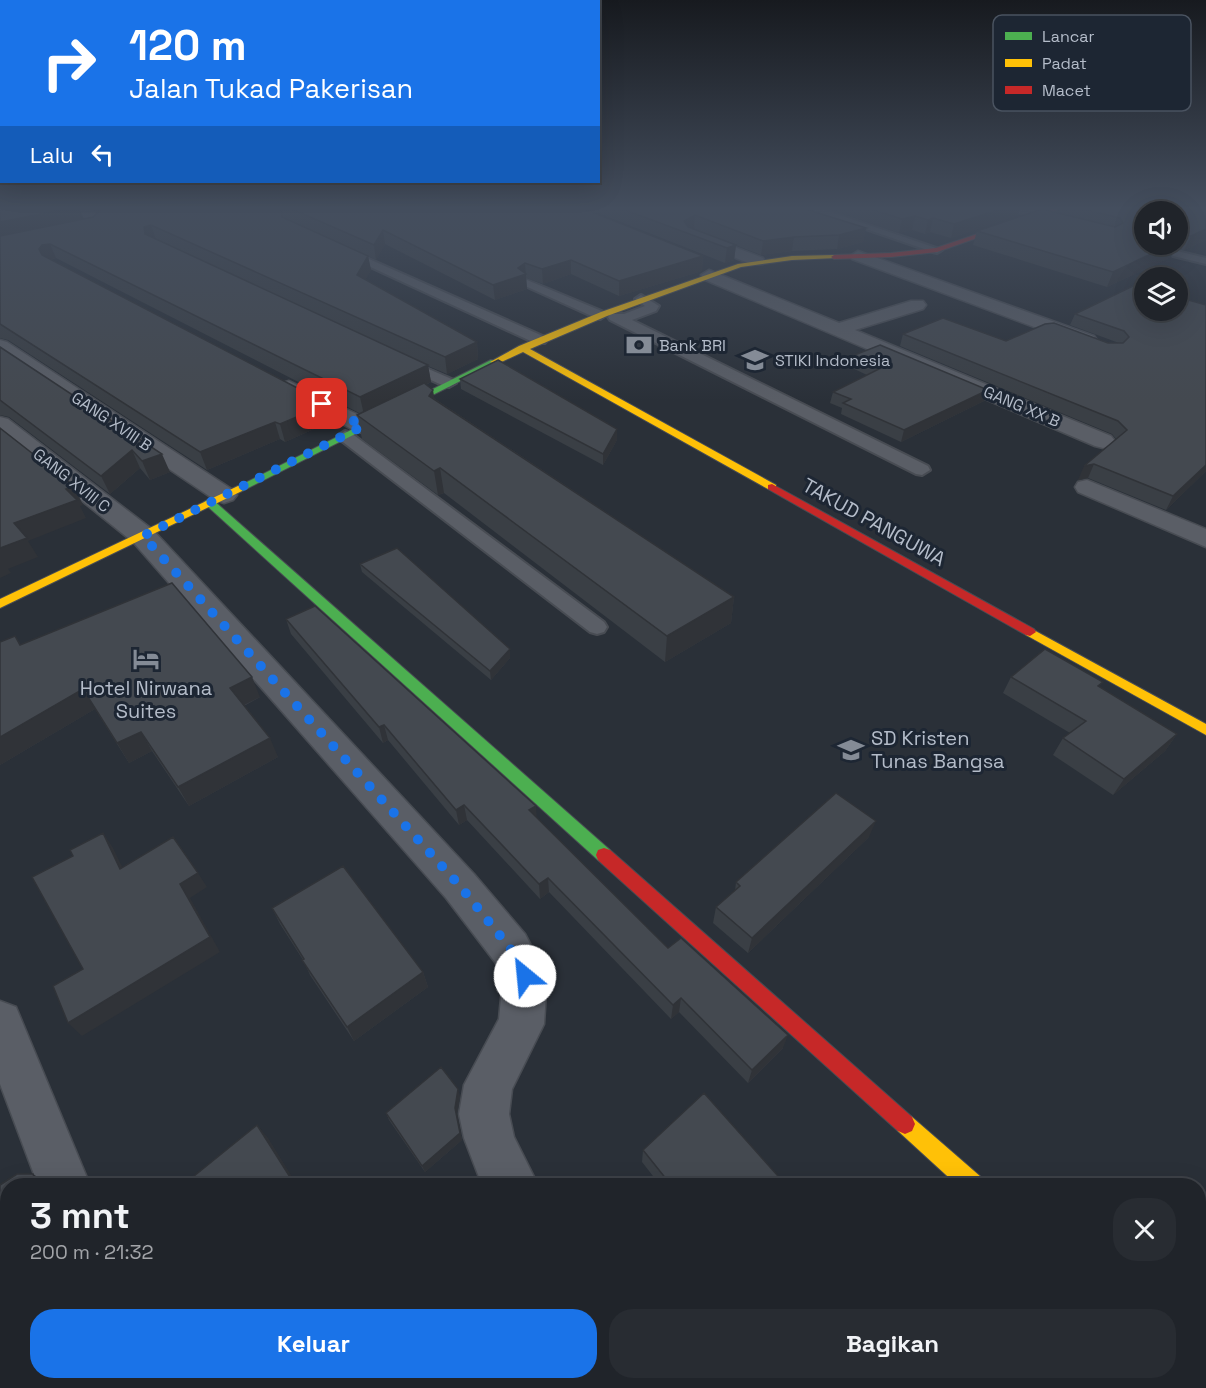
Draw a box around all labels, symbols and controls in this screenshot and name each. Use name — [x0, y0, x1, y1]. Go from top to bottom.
legend — [993, 15, 1191, 111]
text: 120 m — [129, 19, 247, 72]
icon: right — [30, 24, 108, 102]
text: Lancar — [1042, 26, 1095, 47]
text: Padat — [1042, 53, 1087, 74]
text: Jalan Tukad Pakerisan — [129, 71, 413, 106]
text: Macet — [1042, 80, 1091, 101]
icon: left — [86, 138, 119, 171]
text: Lalu — [30, 141, 74, 169]
map controls — [1134, 201, 1188, 321]
button: sound — [1134, 201, 1188, 255]
button: layers — [1134, 267, 1188, 321]
bank icon: Bank BRI — [624, 330, 654, 360]
place label: Bank BRI — [659, 335, 726, 356]
school or university icon: STIKI Indonesia — [740, 345, 770, 375]
place label: STIKI Indonesia — [775, 350, 890, 371]
pin — [296, 378, 347, 429]
street label: GANG XX B — [980, 381, 1063, 432]
street label: GANG XVIII B — [68, 387, 156, 456]
icon: arrive — [305, 387, 338, 420]
street label: GANG XVIII C — [29, 444, 114, 517]
street label: TAKUD PANGUWA — [798, 472, 950, 572]
hotel icon: Hotel Nirwana Suites — [131, 644, 161, 674]
place label: Hotel Nirwana Suites — [80, 675, 212, 724]
place label: SD Kristen Tunas Bangsa — [871, 725, 1005, 774]
school or university icon: SD Kristen Tunas Bangsa — [836, 735, 866, 765]
position arrow — [493, 944, 557, 1008]
text: 3 mnt — [30, 1193, 130, 1239]
button: close — [1113, 1198, 1176, 1261]
text: 200 m · 21:32 — [30, 1239, 154, 1265]
button: Keluar — [30, 1309, 597, 1378]
button: Bagikan — [609, 1309, 1176, 1378]

